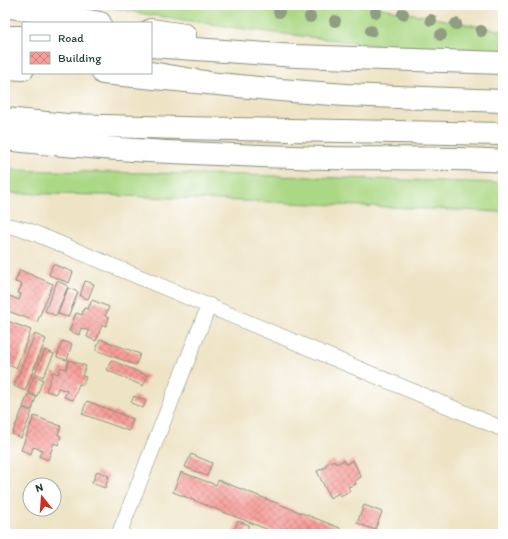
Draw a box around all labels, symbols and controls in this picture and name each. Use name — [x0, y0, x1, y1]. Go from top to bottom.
legend — [22, 22, 152, 74]
text: Road — [58, 31, 84, 45]
text: Building — [58, 51, 102, 65]
north arrow — [22, 477, 62, 517]
text: N — [34, 481, 45, 495]

